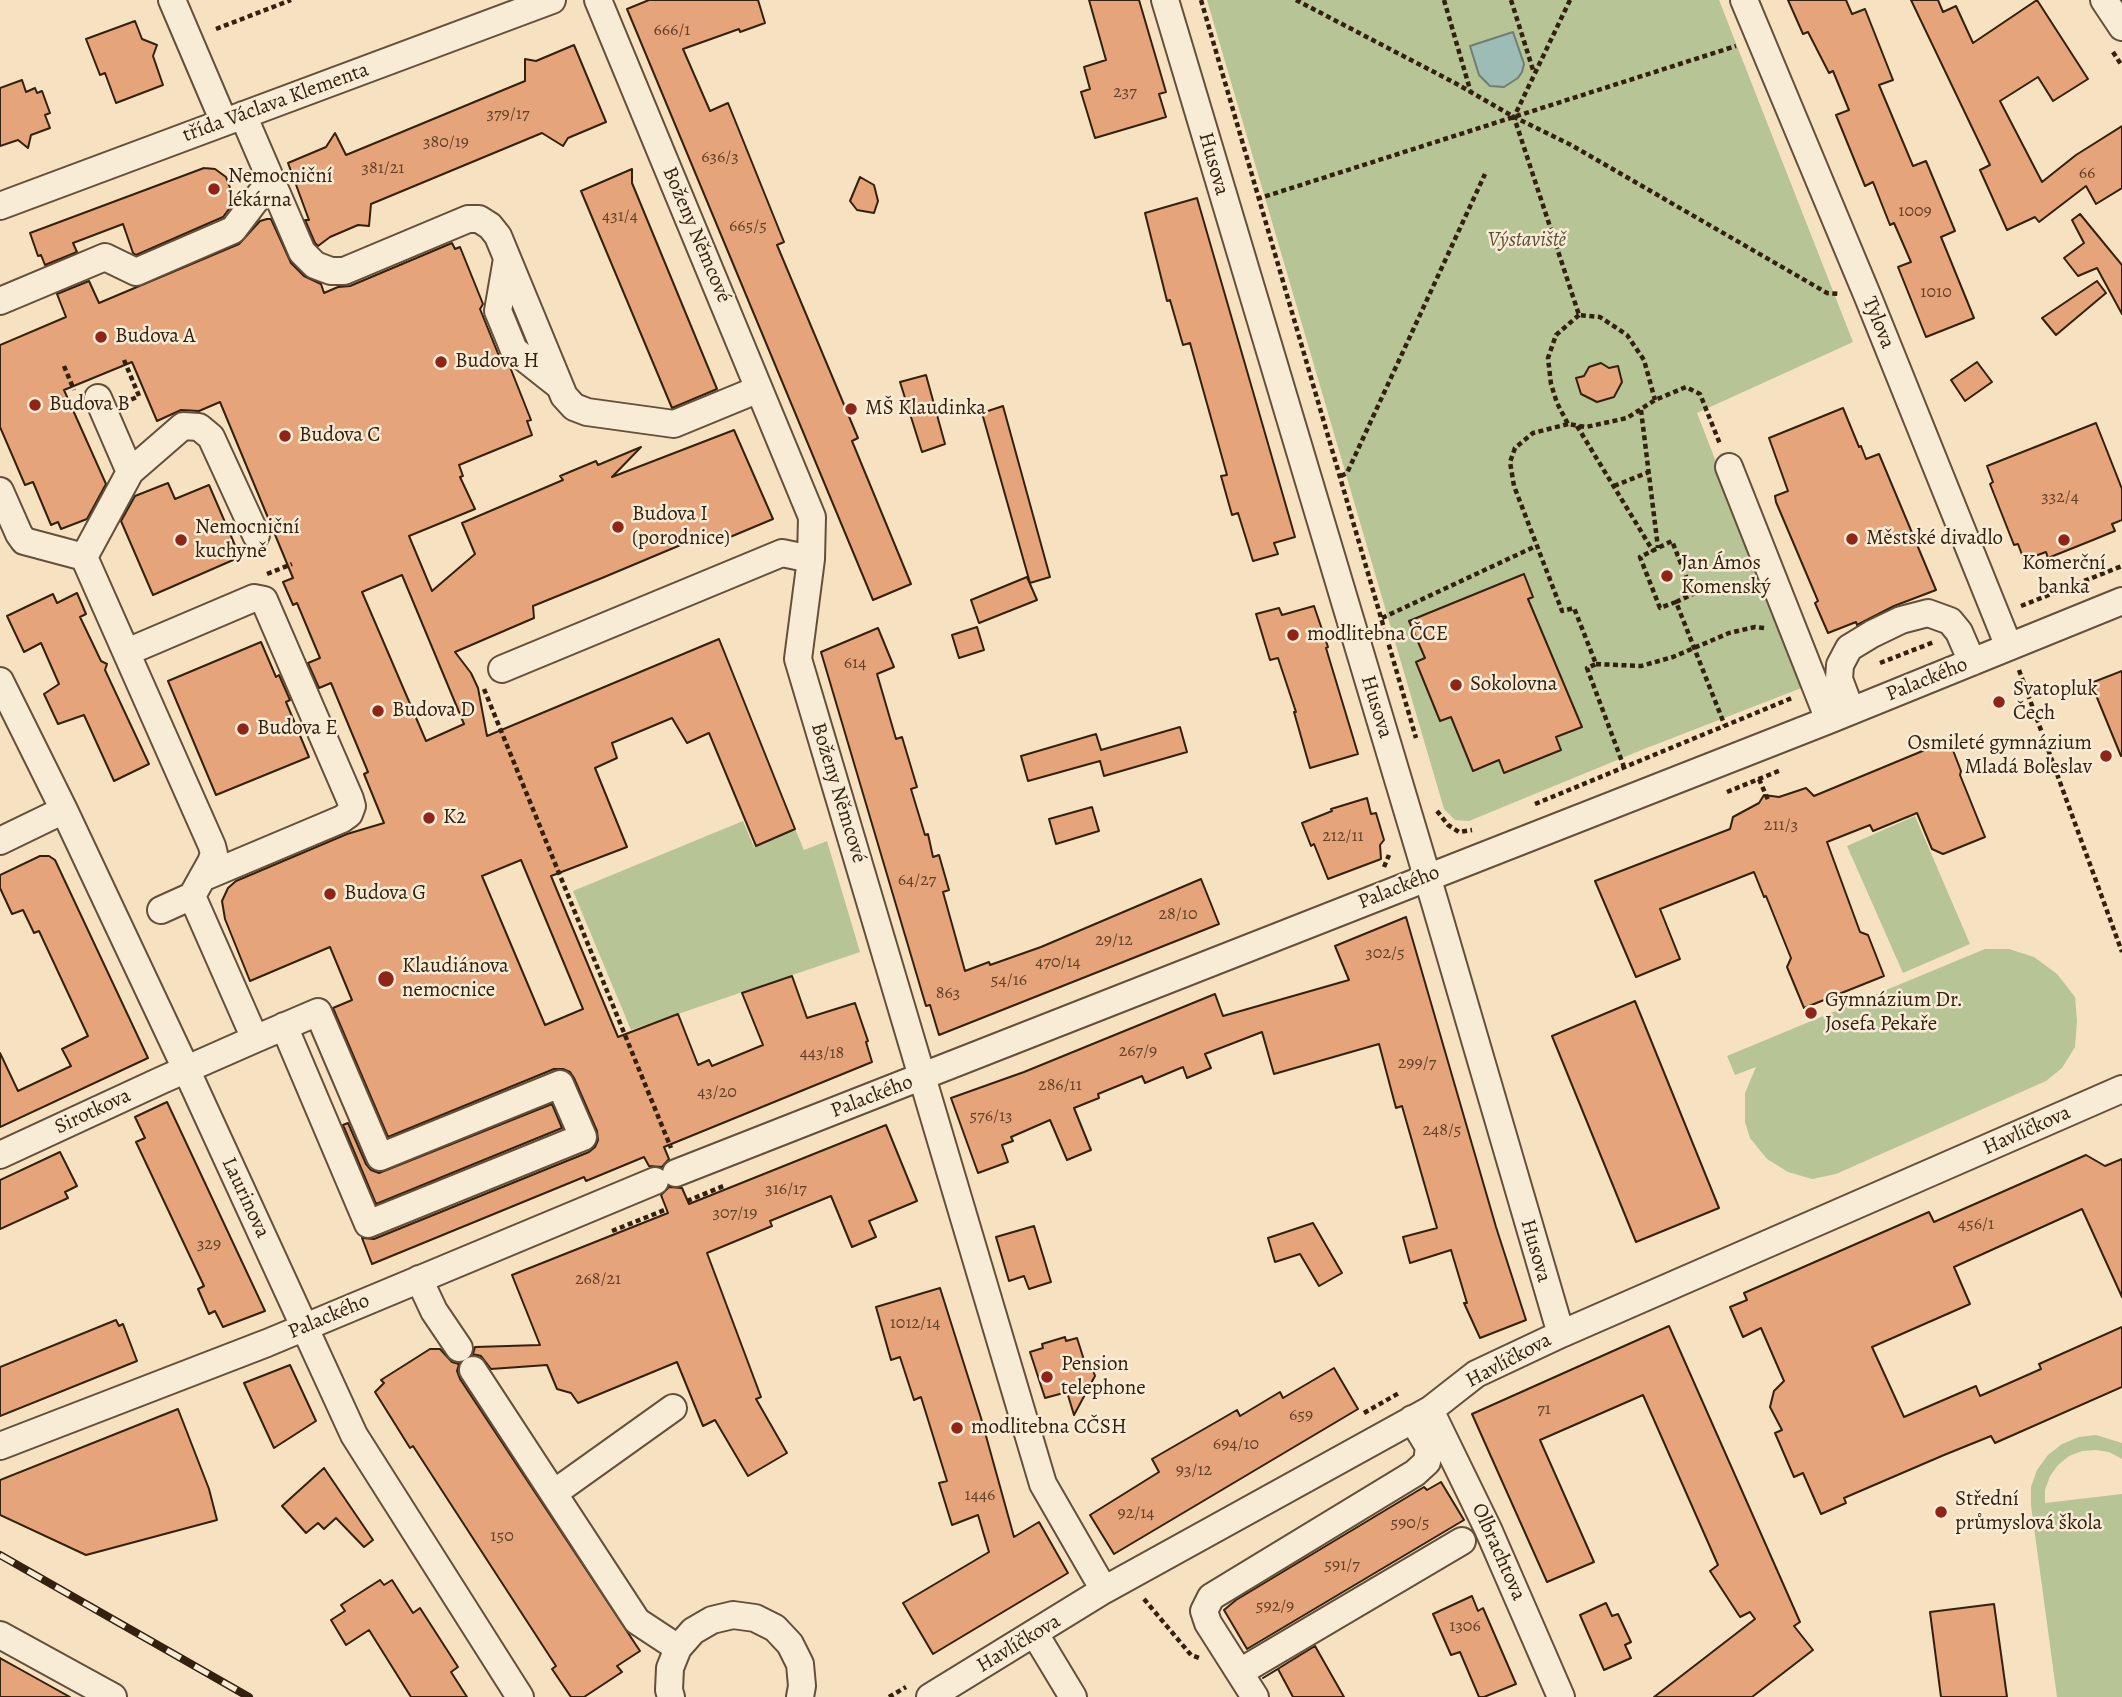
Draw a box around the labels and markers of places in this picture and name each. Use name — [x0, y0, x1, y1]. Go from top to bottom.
place label: Nemocniční lékárna — [228, 164, 333, 214]
marker: Nemocniční lékárna — [206, 181, 222, 197]
place label: Budova A — [115, 324, 196, 350]
marker: Budova A — [93, 329, 109, 345]
place label: Budova H — [455, 349, 539, 375]
marker: Budova H — [433, 354, 449, 370]
place label: Budova B — [49, 392, 130, 418]
place label: MŠ Klaudinka — [865, 396, 986, 422]
marker: Budova B — [27, 397, 43, 413]
marker: MŠ Klaudinka — [843, 401, 859, 417]
place label: Budova C — [299, 423, 380, 449]
marker: Budova C — [277, 428, 293, 444]
place label: Budova I (porodnice) — [632, 502, 730, 552]
place label: Nemocniční kuchyně — [195, 515, 300, 565]
marker: Budova I (porodnice) — [610, 519, 626, 535]
place label: Městské divadlo — [1866, 526, 2003, 552]
marker: Městské divadlo — [1844, 531, 1860, 547]
marker: Nemocniční kuchyně — [173, 532, 189, 548]
marker: Komerční banka — [2056, 532, 2072, 548]
place label: Jan Ámos Komenský — [1681, 551, 1771, 601]
place label: Komerční banka — [2022, 551, 2106, 601]
marker: Jan Ámos Komenský — [1659, 568, 1675, 584]
place label: modlitebna ČCE — [1307, 622, 1448, 648]
marker: modlitebna ČCE — [1285, 627, 1301, 643]
place label: Sokolovna — [1470, 672, 1558, 698]
marker: Sokolovna — [1448, 677, 1464, 693]
place label: Svatopluk Čech — [2013, 677, 2098, 727]
marker: Svatopluk Čech — [1991, 694, 2007, 710]
place label: Budova D — [392, 698, 475, 724]
marker: Budova D — [370, 703, 386, 719]
place label: Budova E — [257, 716, 338, 742]
marker: Budova E — [235, 721, 251, 737]
place label: Osmileté gymnázium Mladá Boleslav — [1908, 731, 2092, 781]
marker: Osmileté gymnázium Mladá Boleslav — [2098, 748, 2114, 764]
place label: K2 — [443, 805, 466, 831]
marker: K2 — [421, 810, 437, 826]
place label: Budova G — [344, 881, 426, 907]
marker: Budova G — [322, 886, 338, 902]
place label: Klaudiánova nemocnice — [402, 954, 509, 1004]
marker: Klaudiánova nemocnice — [376, 969, 396, 989]
place label: Gymnázium Dr. Josefa Pekaře — [1825, 988, 1963, 1038]
marker: Gymnázium Dr. Josefa Pekaře — [1803, 1005, 1819, 1021]
place label: Pension telephone — [1061, 1352, 1146, 1402]
marker: Pension telephone — [1039, 1369, 1055, 1385]
place label: modlitebna CČSH — [971, 1415, 1127, 1441]
marker: modlitebna CČSH — [949, 1420, 965, 1436]
place label: Střední průmyslová škola — [1955, 1487, 2102, 1537]
marker: Střední průmyslová škola — [1933, 1504, 1949, 1520]

